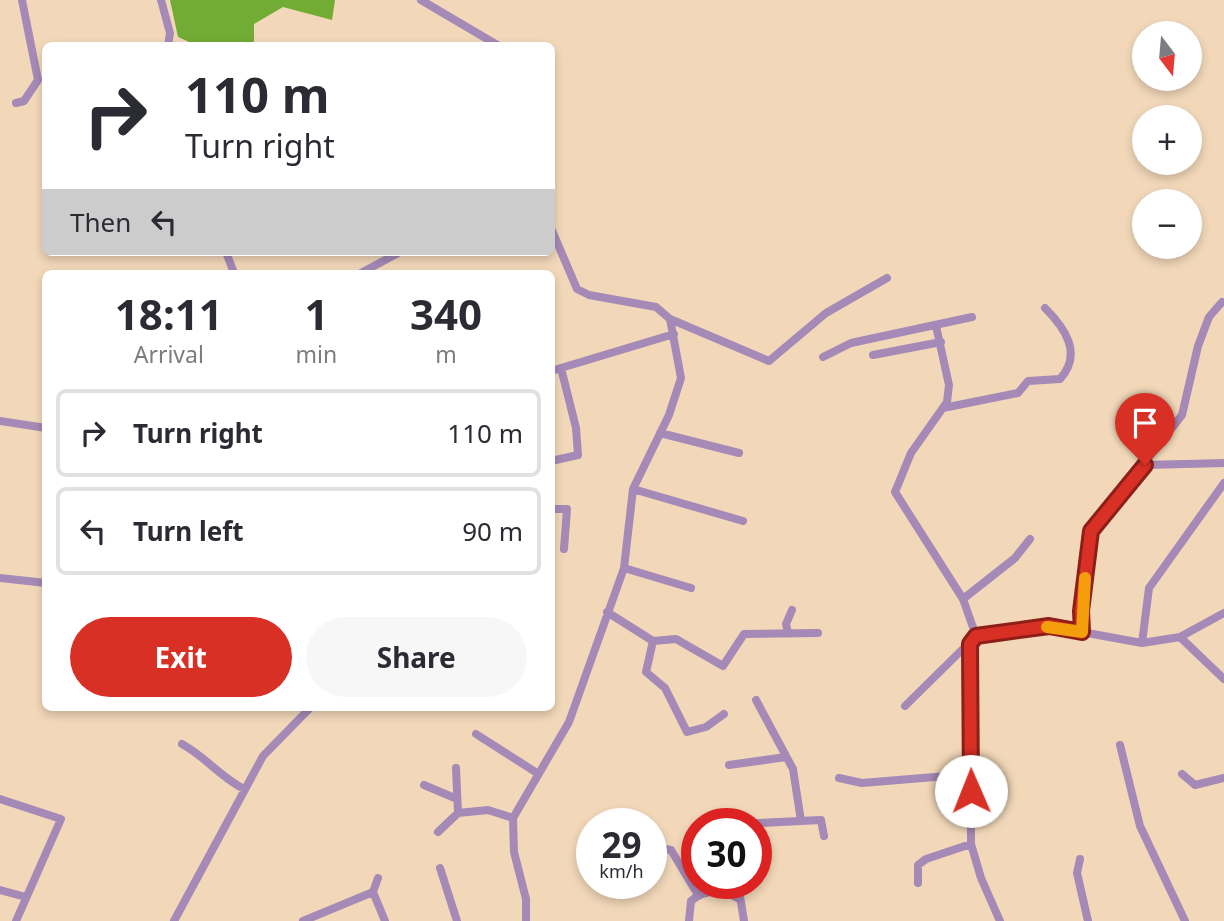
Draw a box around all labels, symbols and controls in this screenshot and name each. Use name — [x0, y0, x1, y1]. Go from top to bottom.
north arrow — [1132, 21, 1202, 91]
map controls — [1132, 21, 1202, 259]
text: 110 m — [185, 61, 330, 127]
icon: right — [70, 70, 161, 161]
button: + — [1132, 105, 1202, 175]
text: Turn right — [185, 124, 335, 167]
button: − — [1132, 189, 1202, 259]
icon: left — [145, 203, 183, 241]
text: Then — [70, 204, 131, 240]
text: 18:11 — [115, 285, 223, 342]
text: 1 — [304, 285, 328, 342]
text: 340 — [410, 285, 482, 342]
text: Arrival — [134, 338, 204, 370]
text: min — [296, 338, 337, 370]
text: m — [435, 338, 457, 370]
pin — [1115, 393, 1175, 465]
icon: arrive — [1126, 404, 1164, 442]
icon: right — [74, 414, 112, 452]
text: Turn right — [133, 415, 263, 451]
text: 110 m — [447, 415, 523, 451]
icon: left — [74, 512, 112, 550]
text: Turn left — [133, 513, 244, 549]
text: 90 m — [462, 513, 523, 549]
button: Exit — [70, 617, 292, 697]
button: Share — [306, 617, 527, 697]
position arrow — [934, 754, 1008, 828]
speed limit sign: 30 — [681, 808, 772, 899]
text: 29 — [601, 821, 642, 868]
text: km/h — [599, 859, 644, 883]

